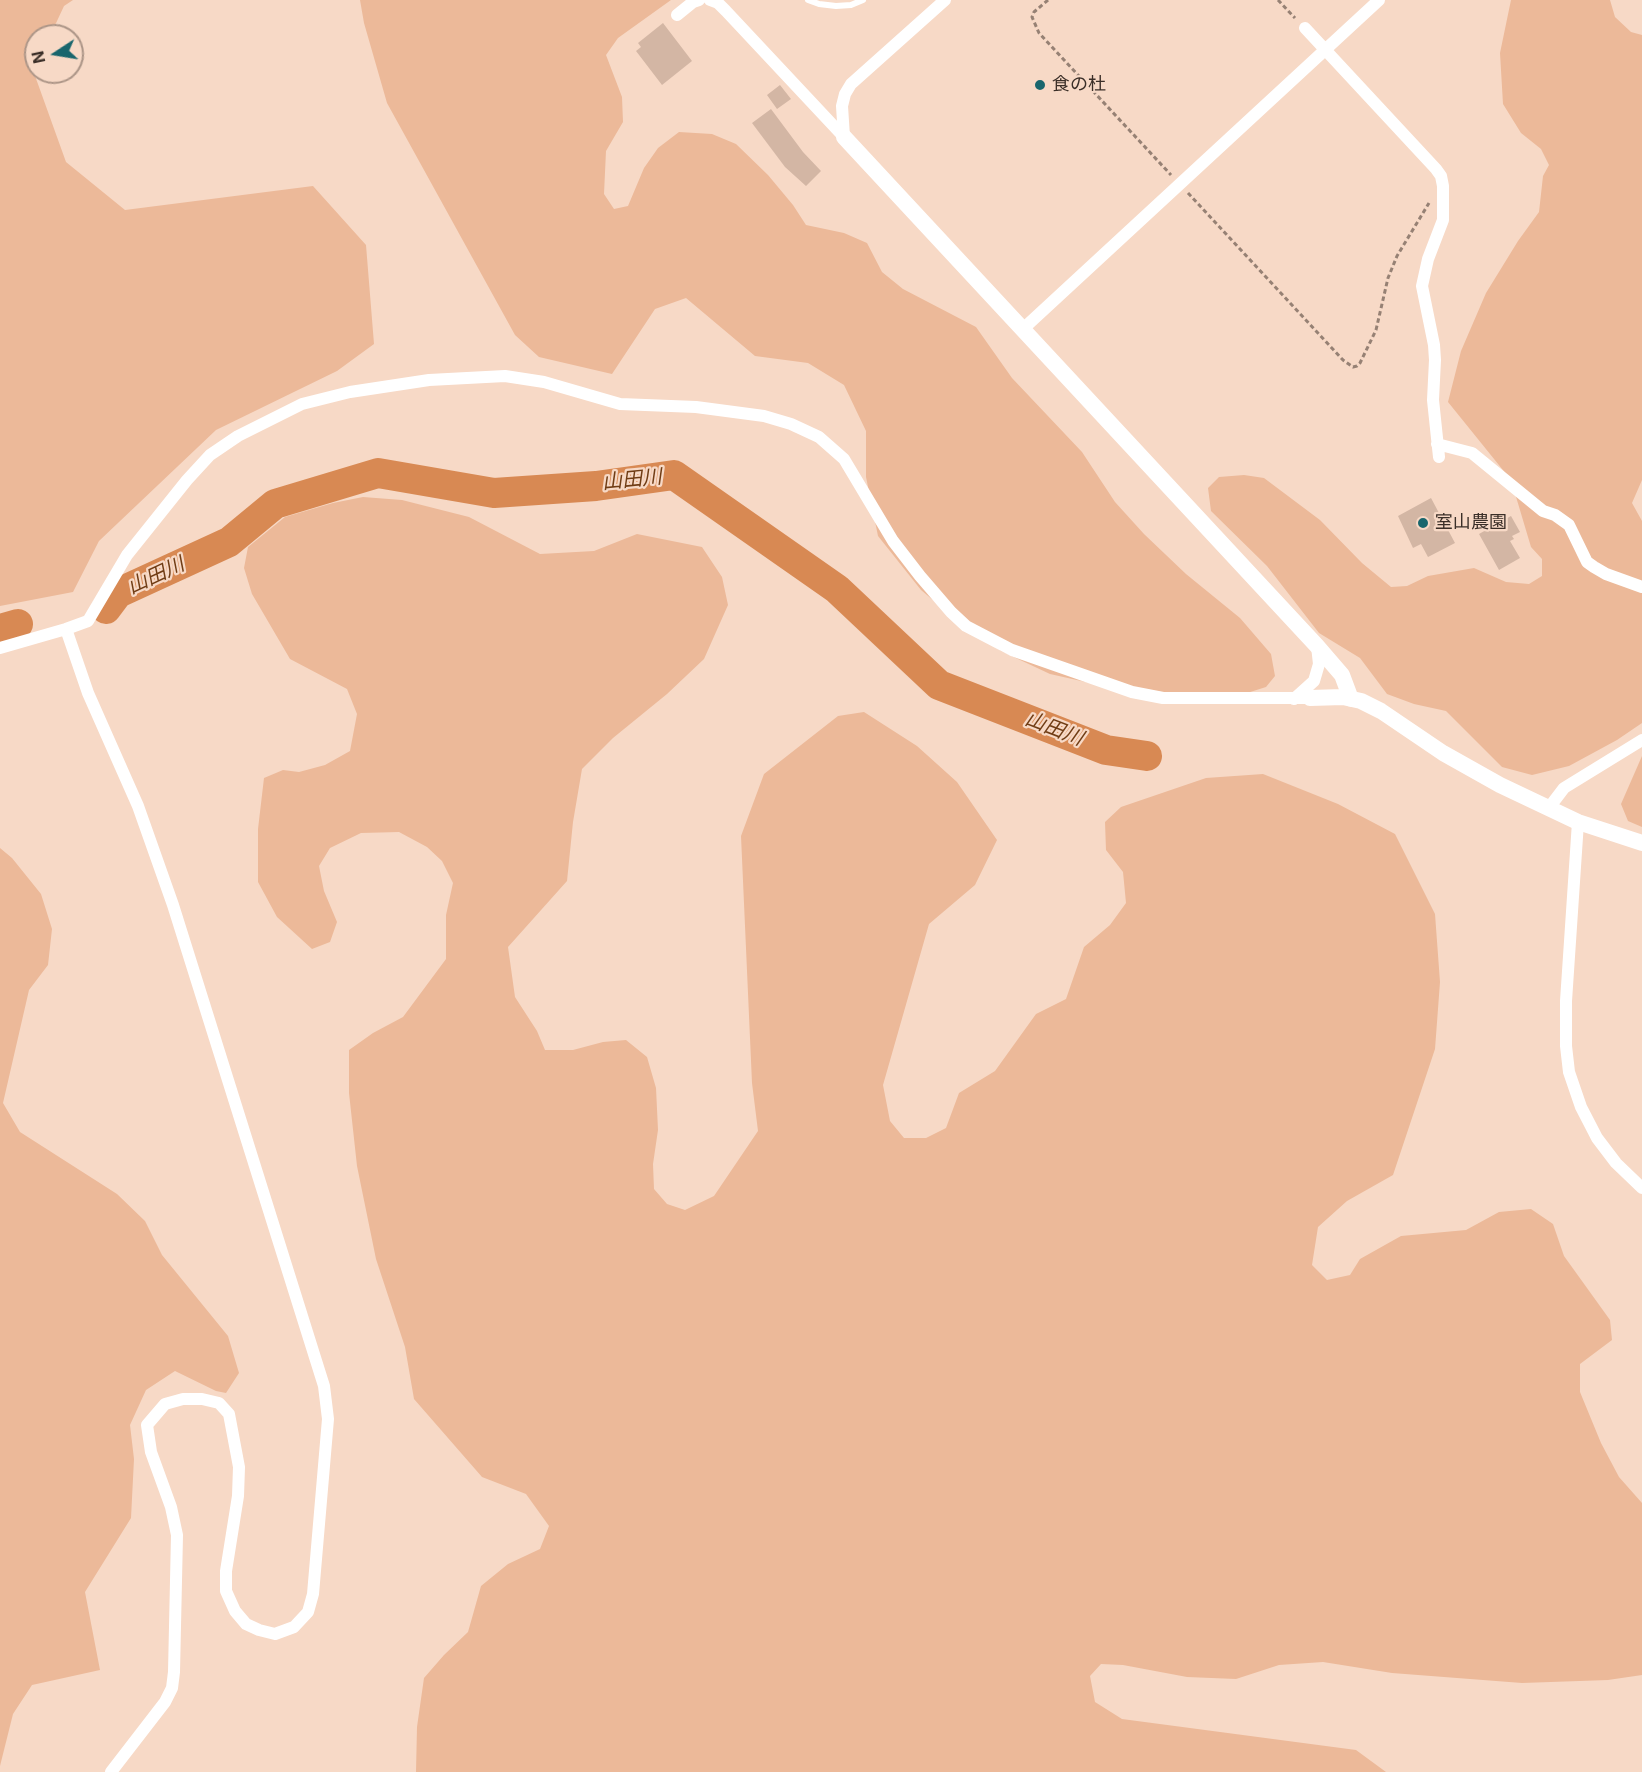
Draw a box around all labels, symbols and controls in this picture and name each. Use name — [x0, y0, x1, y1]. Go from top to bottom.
north arrow — [24, 24, 84, 84]
text: N — [27, 49, 49, 65]
place label: 食の杜 — [1052, 74, 1106, 96]
marker: 食の杜 — [1033, 78, 1047, 92]
water label: 山田川 — [601, 465, 663, 495]
place label: 室山農園 — [1435, 512, 1507, 534]
marker: 室山農園 — [1416, 516, 1430, 530]
water label: 山田川 — [124, 552, 188, 600]
water label: 山田川 — [1022, 707, 1086, 751]

